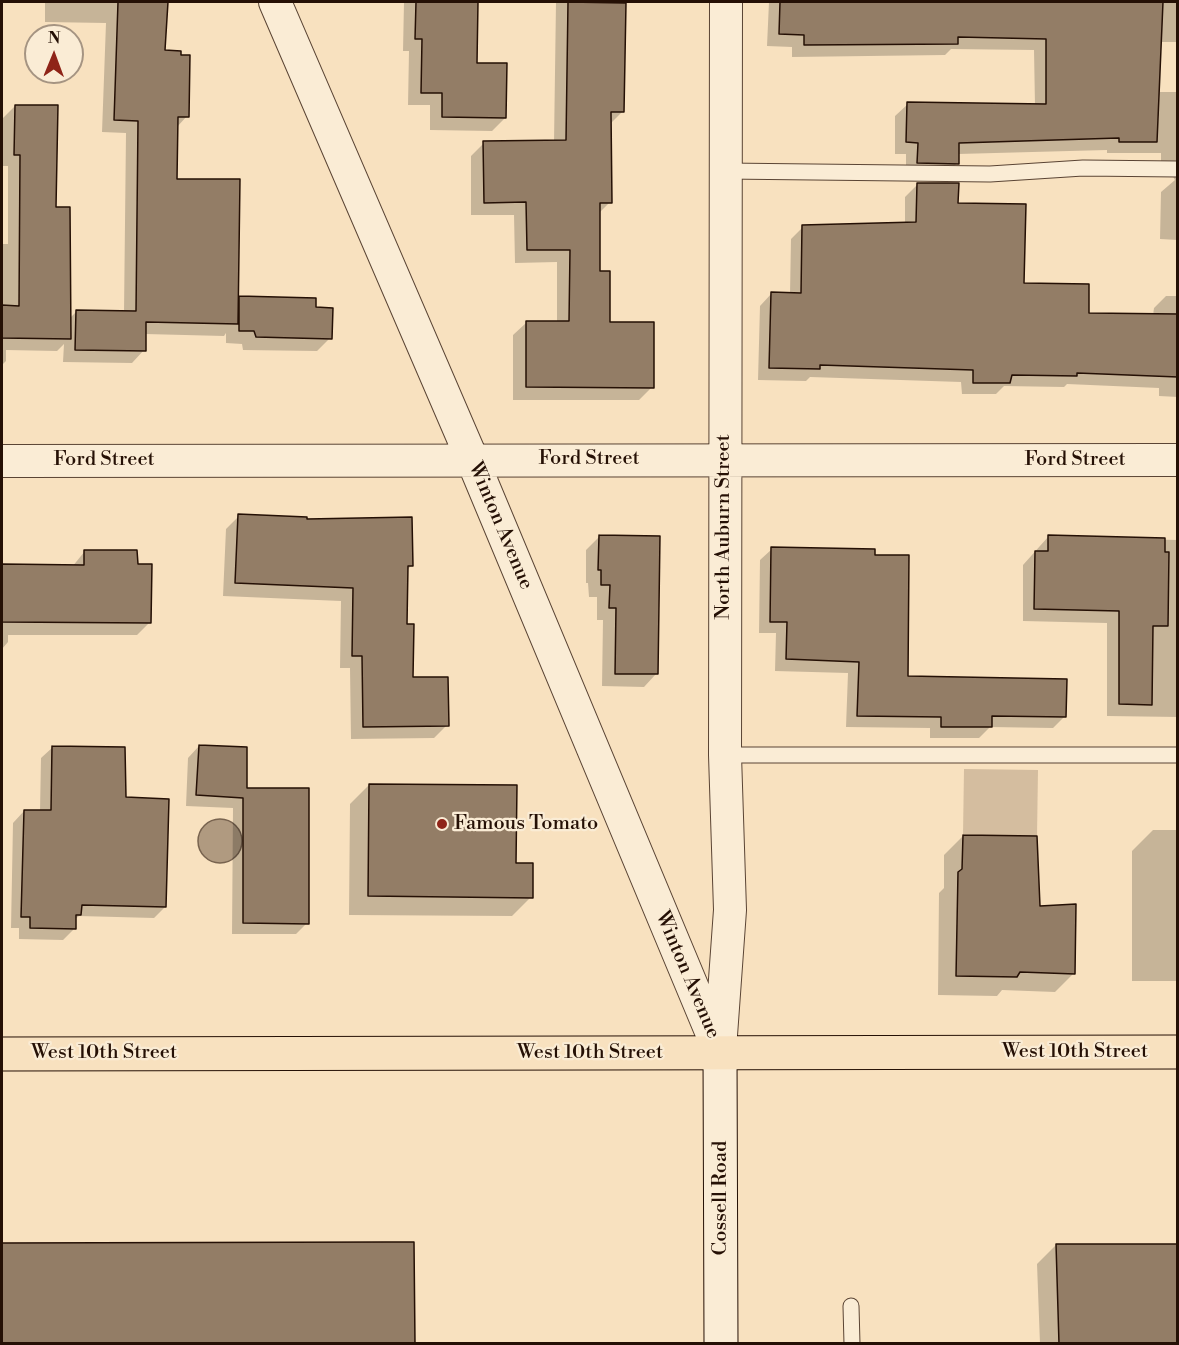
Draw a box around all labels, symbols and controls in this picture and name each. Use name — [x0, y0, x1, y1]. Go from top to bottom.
north arrow — [24, 24, 84, 84]
text: N — [48, 28, 61, 48]
street label: North Auburn Street — [712, 434, 736, 620]
street label: Ford Street — [538, 447, 640, 471]
street label: Ford Street — [53, 448, 155, 472]
street label: Ford Street — [1024, 448, 1126, 472]
street label: Winton Avenue — [462, 459, 538, 593]
place label: Famous Tomato — [454, 812, 598, 836]
marker: Famous Tomato — [435, 817, 449, 831]
street label: Winton Avenue — [649, 908, 725, 1042]
street label: West 10th Street — [1002, 1040, 1148, 1064]
street label: West 10th Street — [31, 1041, 177, 1065]
street label: West 10th Street — [517, 1041, 663, 1065]
street label: Cossell Road — [709, 1141, 733, 1255]

